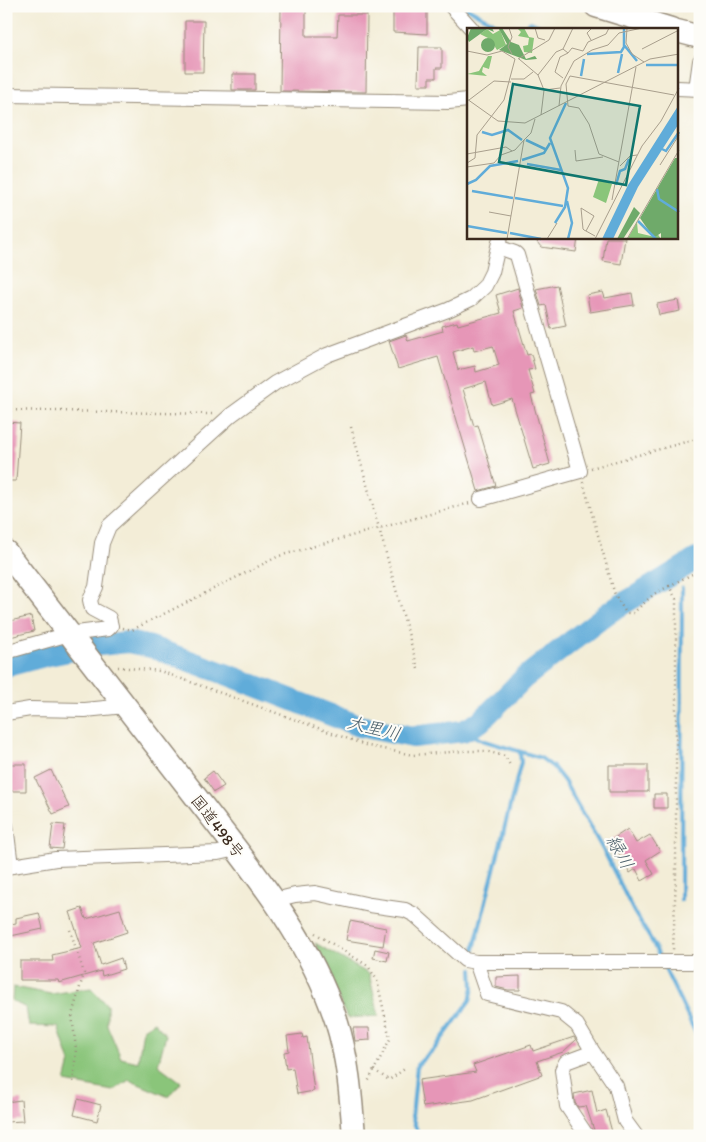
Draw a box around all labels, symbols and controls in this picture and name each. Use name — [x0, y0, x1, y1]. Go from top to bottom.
inset map — [467, 28, 678, 239]
water label: 大里川 — [345, 711, 403, 745]
street label: 国道498号 — [187, 791, 248, 862]
water label: 緑川 — [602, 831, 638, 873]

